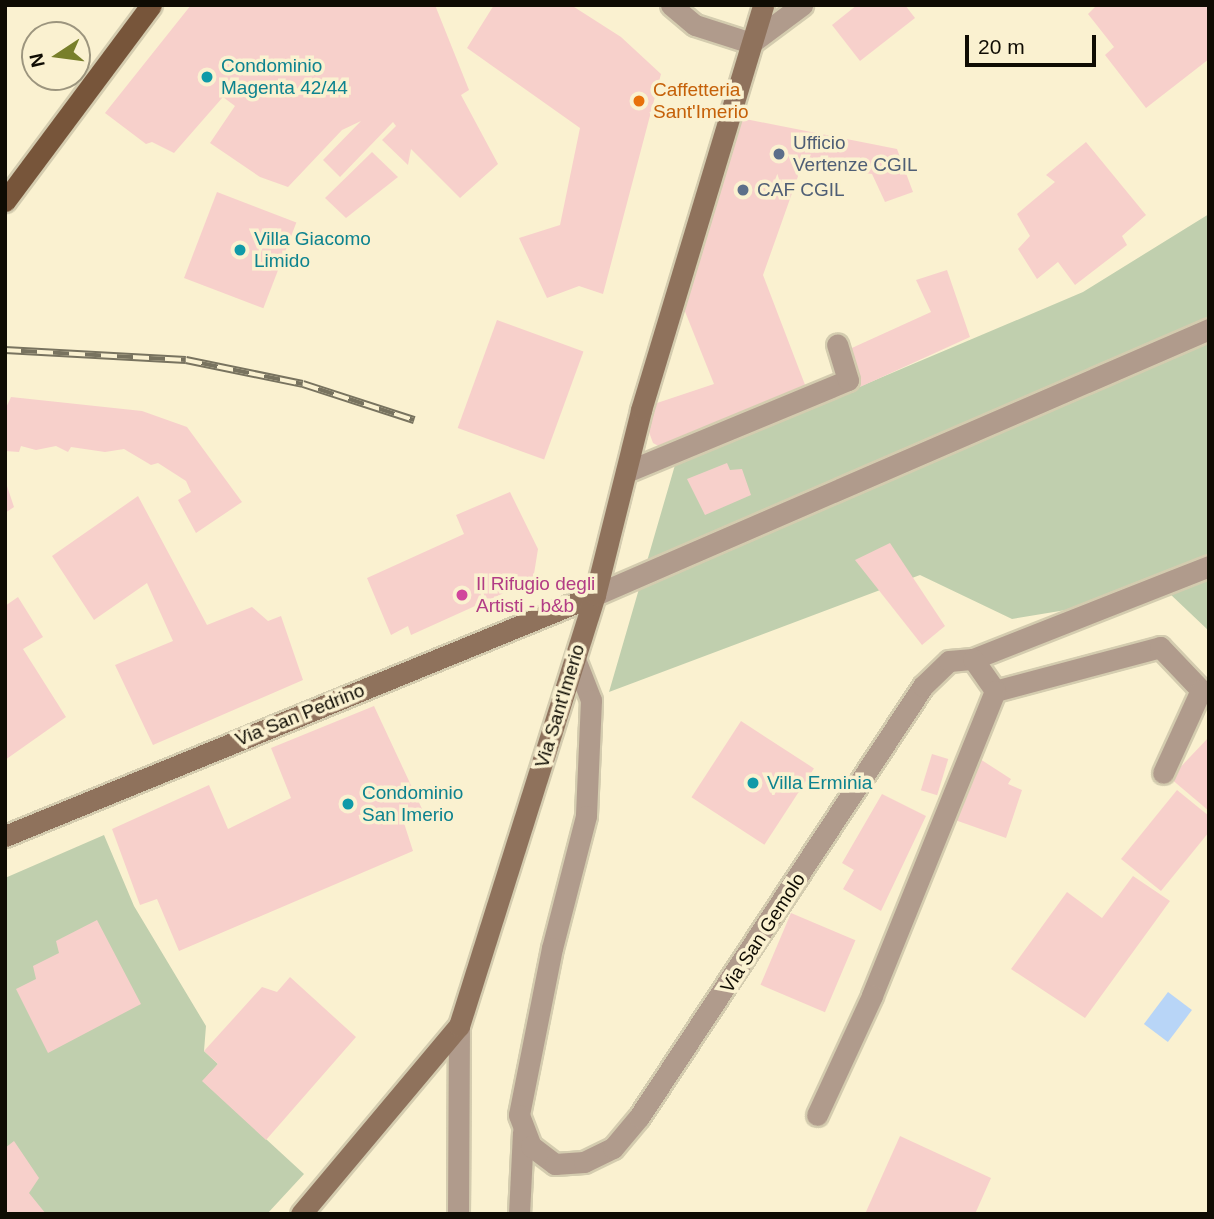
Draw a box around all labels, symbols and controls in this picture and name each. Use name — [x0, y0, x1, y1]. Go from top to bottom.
north arrow — [21, 21, 91, 91]
scale bar — [969, 21, 1100, 65]
text: 20 m — [978, 35, 1025, 58]
text: N — [25, 51, 49, 69]
place label: Condominio Magenta 42/44 — [221, 55, 348, 99]
marker: Condominio Magenta 42/44 — [199, 69, 215, 85]
place label: Caffetteria Sant'Imerio — [653, 79, 749, 123]
marker: Caffetteria Sant'Imerio — [631, 93, 647, 109]
place label: Ufficio Vertenze CGIL — [793, 132, 918, 176]
marker: Ufficio Vertenze CGIL — [771, 146, 787, 162]
place label: CAF CGIL — [757, 179, 845, 201]
marker: CAF CGIL — [735, 182, 751, 198]
place label: Villa Giacomo Limido — [254, 228, 371, 272]
marker: Villa Giacomo Limido — [232, 242, 248, 258]
place label: Il Rifugio degli Artisti - b&b — [476, 573, 595, 617]
marker: Il Rifugio degli Artisti - b&b — [454, 587, 470, 603]
street label: Via Sant'Imerio — [530, 642, 590, 770]
street label: Via San Pedrino — [232, 679, 368, 751]
place label: Villa Erminia — [767, 772, 872, 794]
marker: Villa Erminia — [745, 775, 761, 791]
place label: Condominio San Imerio — [362, 782, 463, 826]
marker: Condominio San Imerio — [340, 796, 356, 812]
street label: Via San Gemolo — [716, 869, 810, 997]

